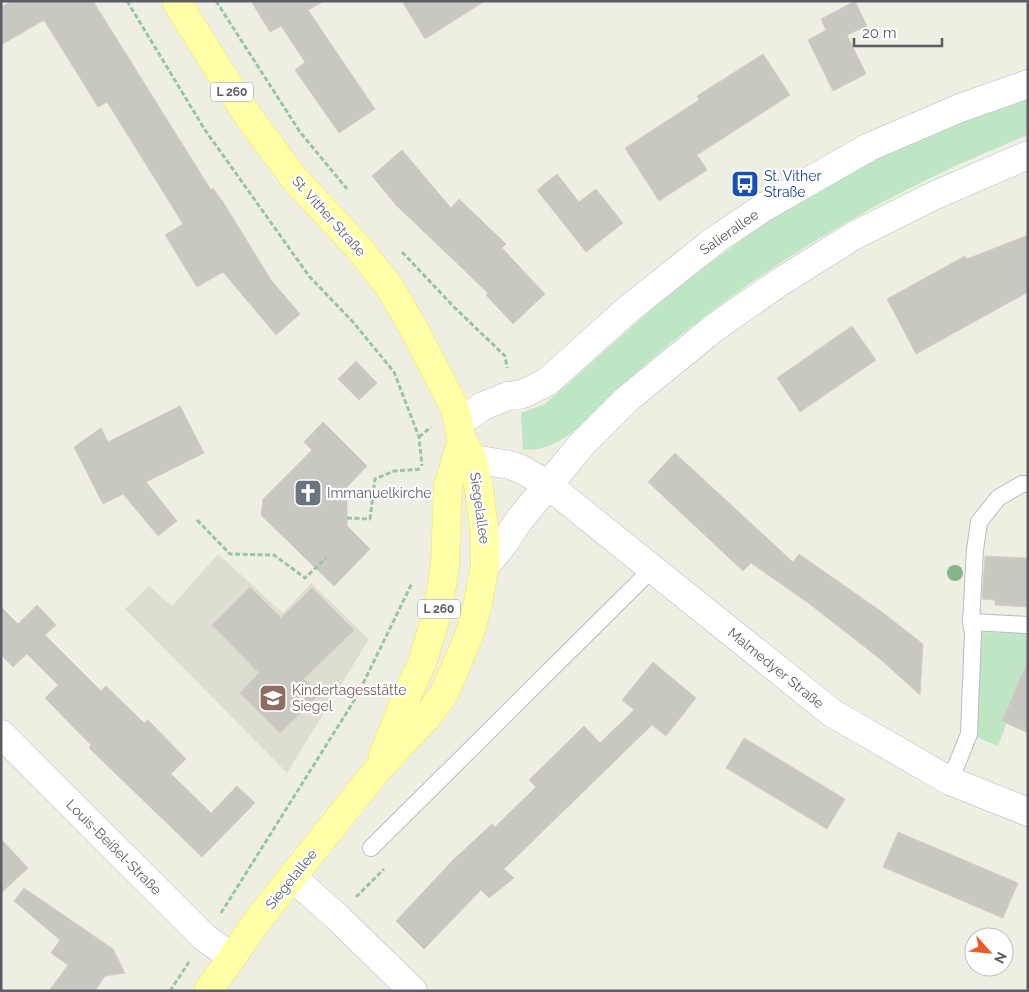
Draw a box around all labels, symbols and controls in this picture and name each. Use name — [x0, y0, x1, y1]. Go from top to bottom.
scale bar — [854, 15, 942, 47]
text: 20 m — [862, 24, 897, 42]
road number: L 260 — [211, 82, 253, 101]
place label: St. Vither Straße — [764, 168, 821, 200]
bus stop icon: St. Vither Straße — [730, 169, 760, 199]
street label: St. Vither Straße — [289, 173, 369, 259]
street label: Salierallee — [697, 206, 761, 258]
street label: Siegelallee — [467, 471, 493, 545]
church icon: Immanuelkirche — [293, 478, 323, 508]
place label: Immanuelkirche — [327, 485, 432, 501]
road number: L 260 — [418, 600, 460, 618]
street label: Malmedyer Straße — [725, 624, 827, 712]
place label: Kindertagesstätte Siegel — [292, 682, 407, 714]
school or university icon: Kindertagesstätte Siegel — [258, 683, 288, 713]
street label: Louis-Beißel-Straße — [63, 796, 165, 898]
street label: Siegelallee — [262, 846, 320, 912]
north arrow — [964, 927, 1014, 977]
text: N — [991, 950, 1010, 966]

